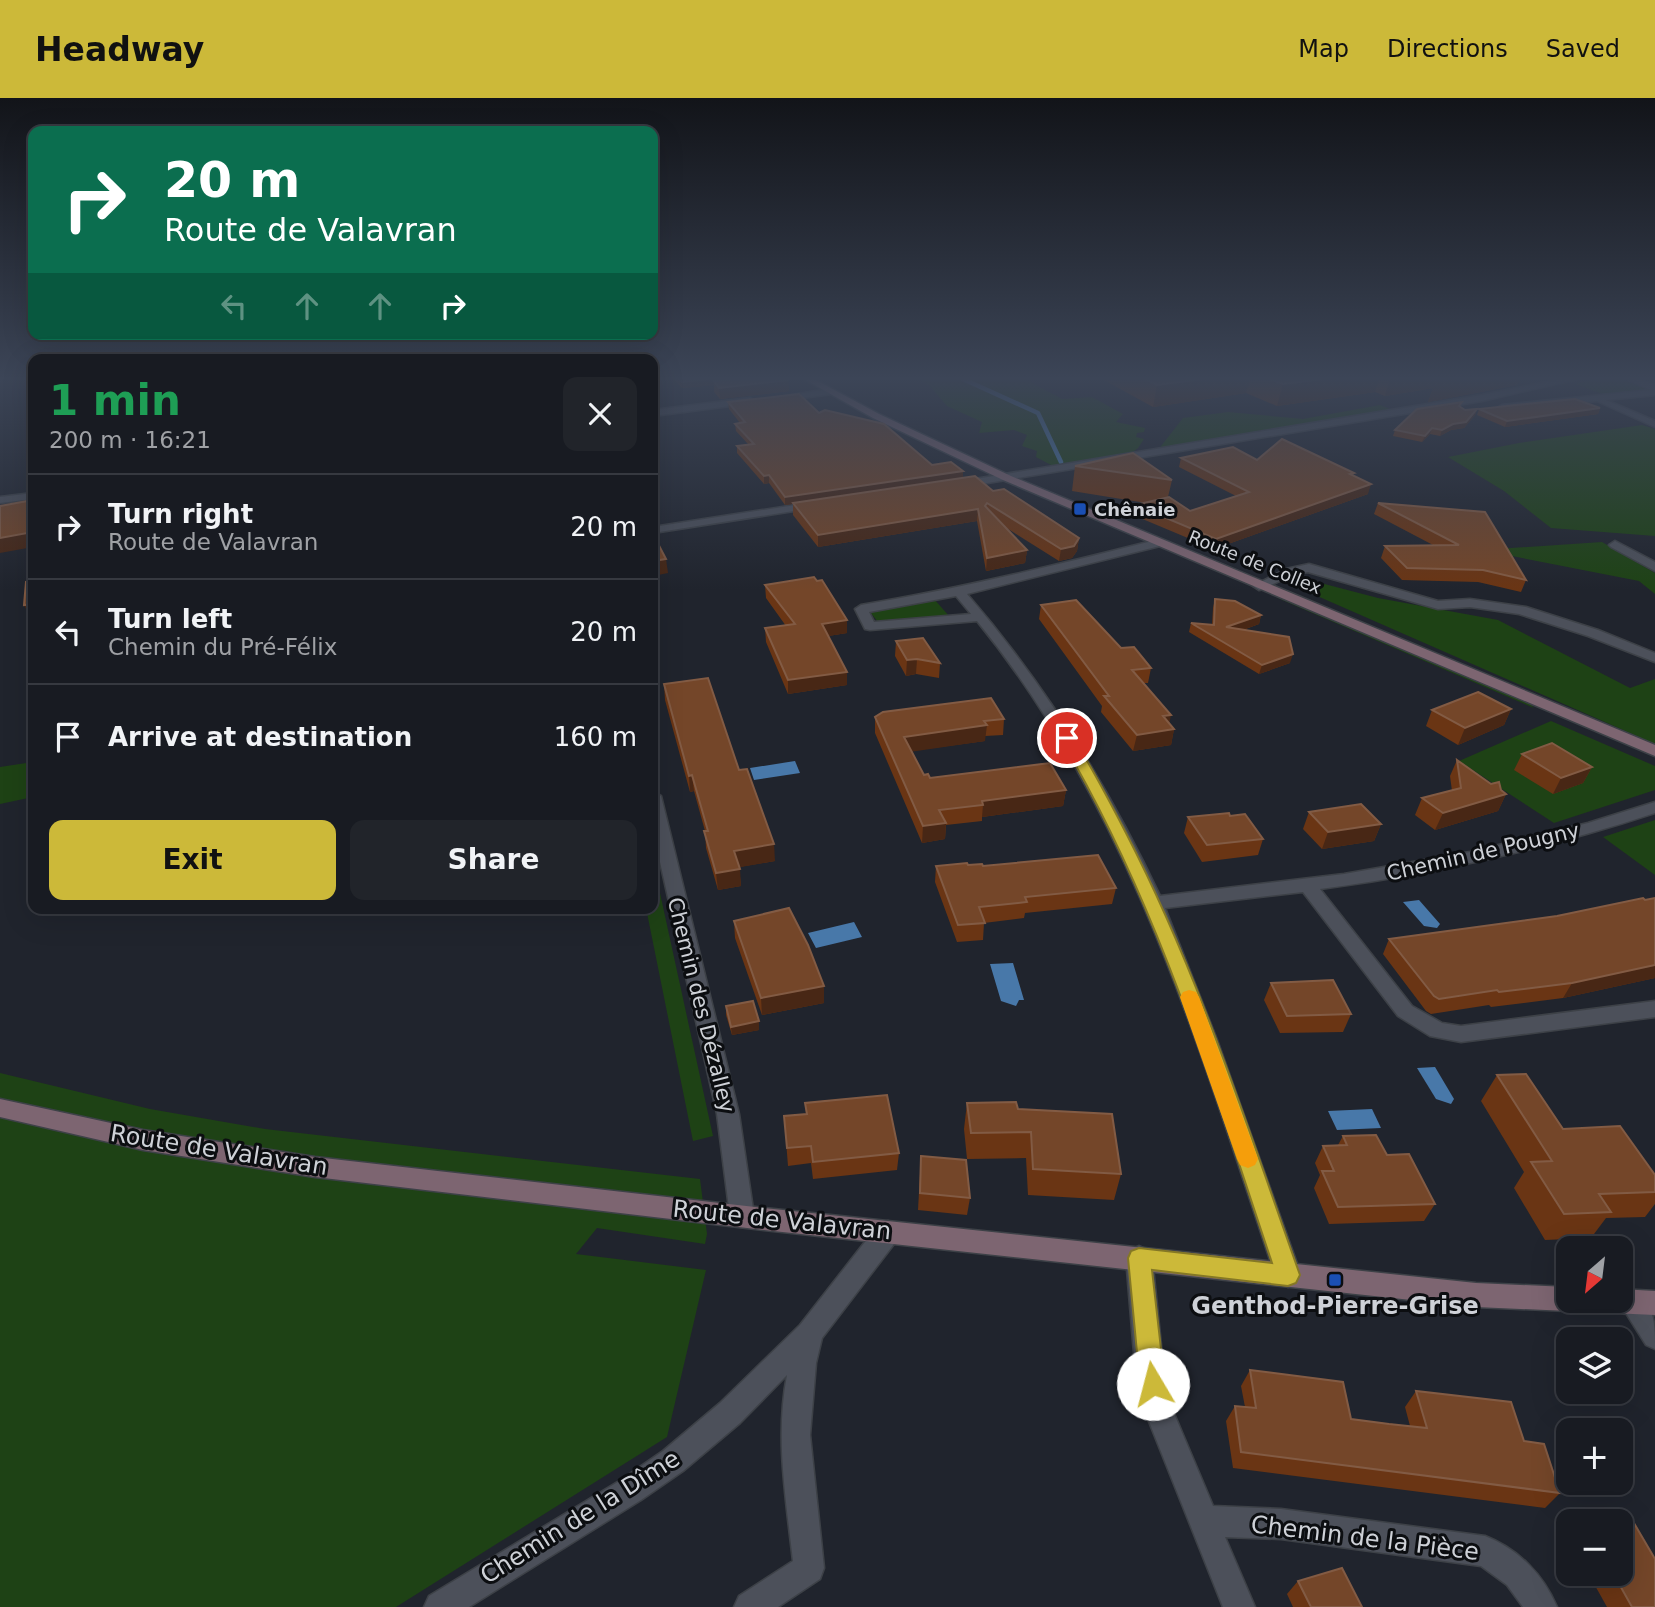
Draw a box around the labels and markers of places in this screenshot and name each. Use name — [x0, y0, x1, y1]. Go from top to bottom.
place label: Chênaie — [1094, 499, 1176, 520]
marker: Chênaie — [1072, 501, 1088, 517]
pin — [1037, 708, 1097, 768]
marker: Genthod-Pierre-Grise — [1327, 1272, 1343, 1288]
place label: Genthod-Pierre-Grise — [1191, 1292, 1479, 1320]

